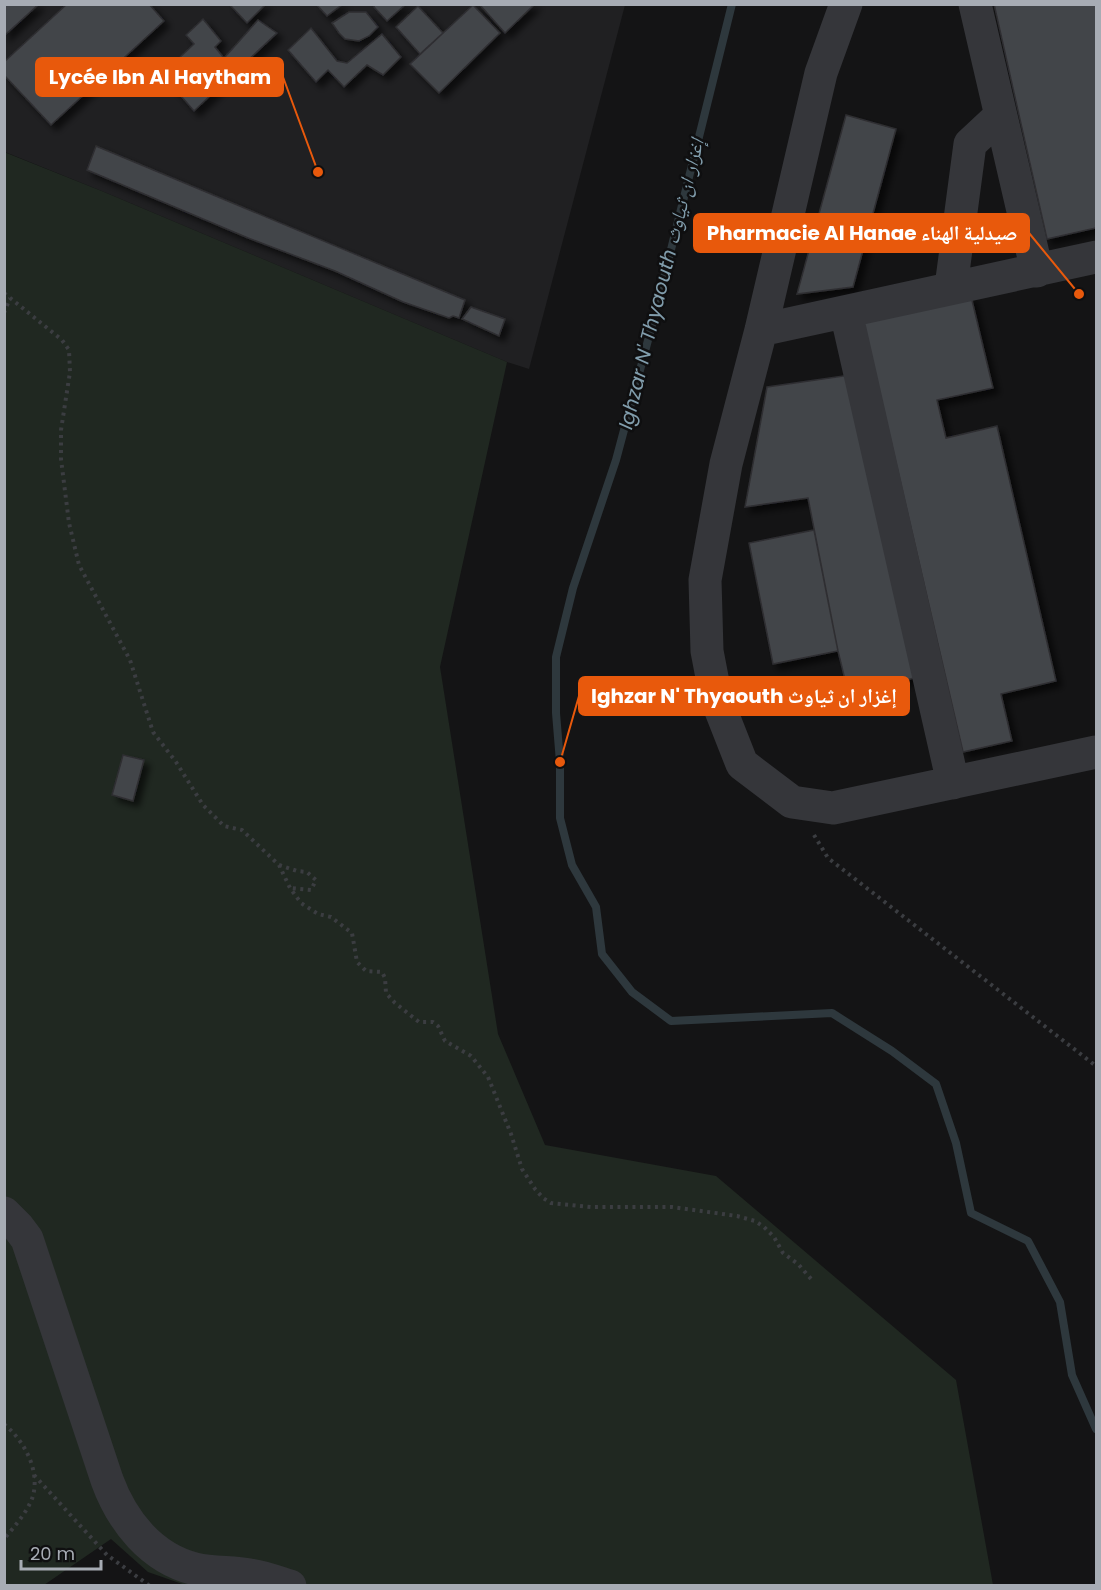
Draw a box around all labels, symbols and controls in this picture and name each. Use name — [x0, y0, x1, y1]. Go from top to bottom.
callout: Lycée Ibn Al Haytham — [36, 58, 283, 96]
text: Lycée Ibn Al Haytham — [49, 63, 271, 91]
water label: Ighzar N' Thyaouth إغزار ان ثياوث — [611, 134, 711, 432]
callout: Pharmacie Al Hanae صيدلية الهناء — [694, 214, 1029, 252]
text: Pharmacie Al Hanae صيدلية الهناء — [707, 219, 1017, 247]
callout: Ighzar N' Thyaouth إغزار ان ثياوث — [579, 677, 909, 715]
text: Ighzar N' Thyaouth إغزار ان ثياوث — [591, 682, 897, 710]
scale bar — [21, 1533, 100, 1571]
text: 20 m — [30, 1541, 75, 1566]

